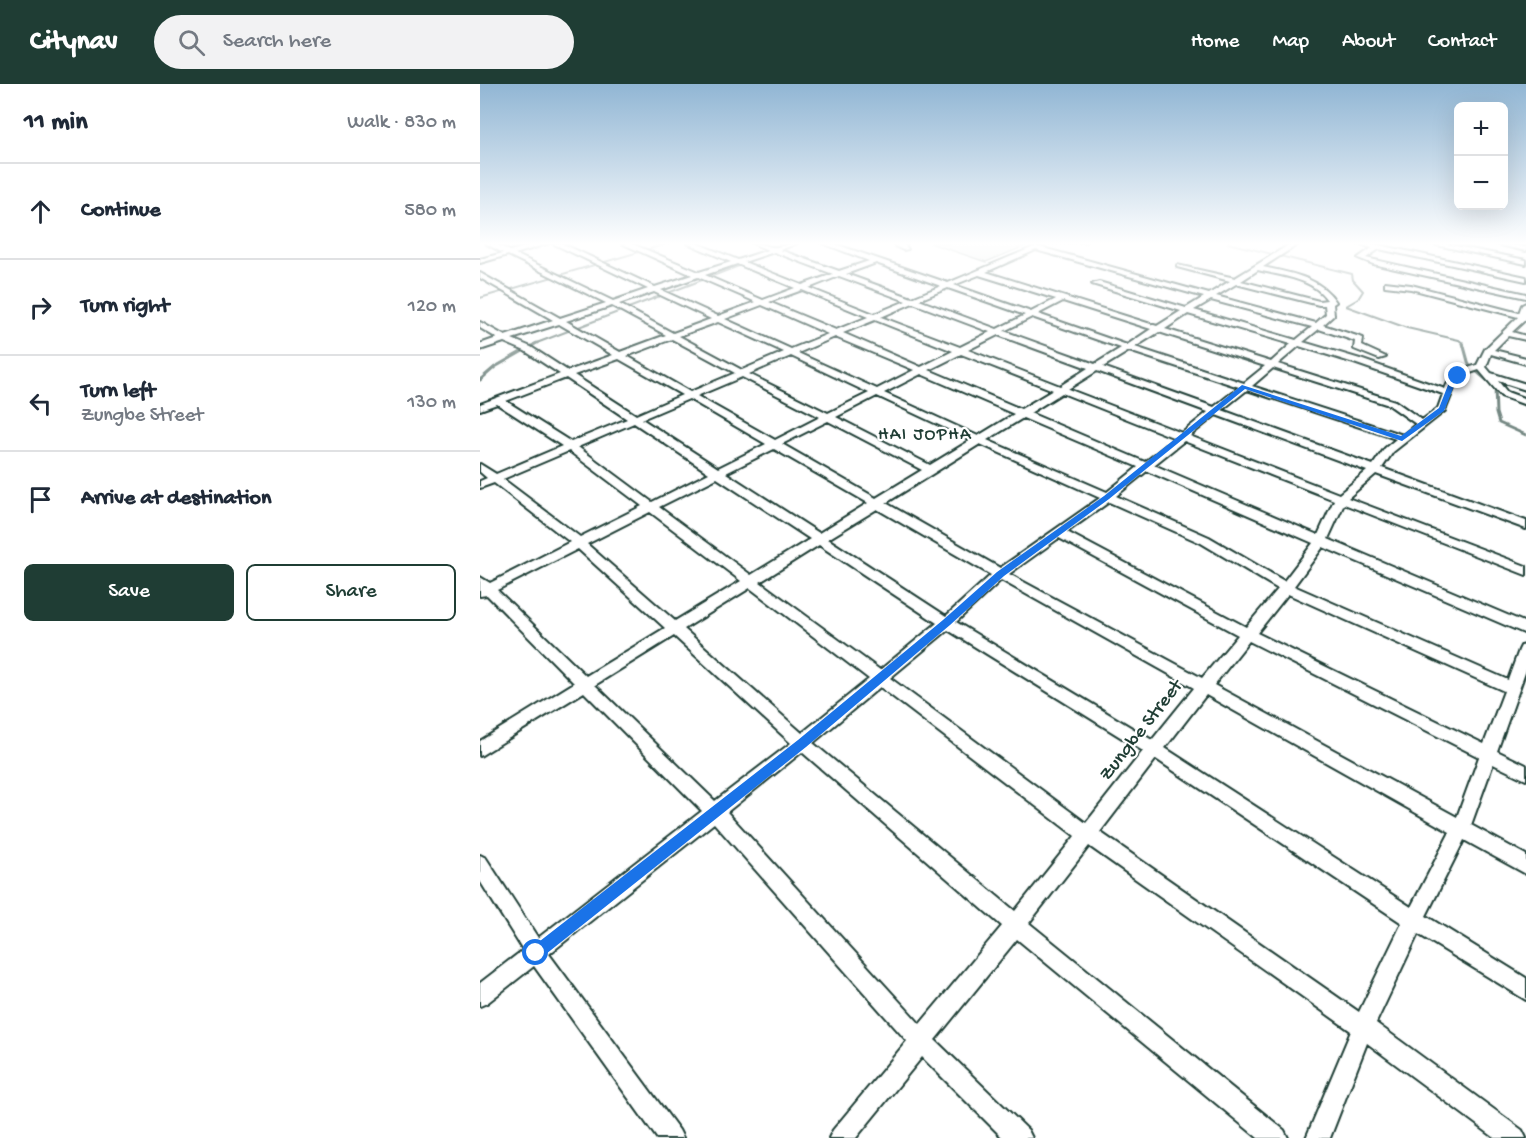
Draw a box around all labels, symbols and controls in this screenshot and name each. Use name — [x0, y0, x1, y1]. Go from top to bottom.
search box — [154, 15, 574, 69]
text: Citynav — [30, 26, 118, 59]
icon: search — [175, 26, 208, 59]
text: Search here — [223, 29, 331, 55]
text: Home — [1191, 30, 1239, 55]
text: Map — [1272, 30, 1309, 55]
text: About — [1342, 30, 1395, 55]
text: Contact — [1428, 30, 1496, 55]
map controls — [1454, 102, 1508, 210]
button: + — [1454, 102, 1508, 156]
text: 11 min — [24, 108, 88, 139]
text: Walk · 830 m — [347, 112, 456, 135]
button: − — [1454, 156, 1508, 210]
icon: ahead — [24, 195, 57, 228]
text: Continue — [81, 198, 161, 224]
text: 580 m — [404, 200, 456, 223]
icon: right — [24, 291, 57, 324]
text: Turn right — [81, 294, 169, 320]
text: 120 m — [408, 296, 456, 319]
route end — [1444, 362, 1470, 388]
text: Turn left — [81, 379, 155, 405]
icon: left — [24, 387, 57, 420]
text: 130 m — [407, 392, 456, 415]
text: Zungbe Street — [81, 405, 203, 428]
district label: HAI JOPHA — [878, 425, 972, 446]
icon: arrive — [24, 483, 57, 516]
text: Arrive at destination — [81, 486, 271, 512]
button: Save — [24, 564, 234, 621]
button: Share — [246, 564, 456, 621]
street label: Zungbe Street — [1095, 674, 1190, 786]
route start — [522, 939, 548, 965]

